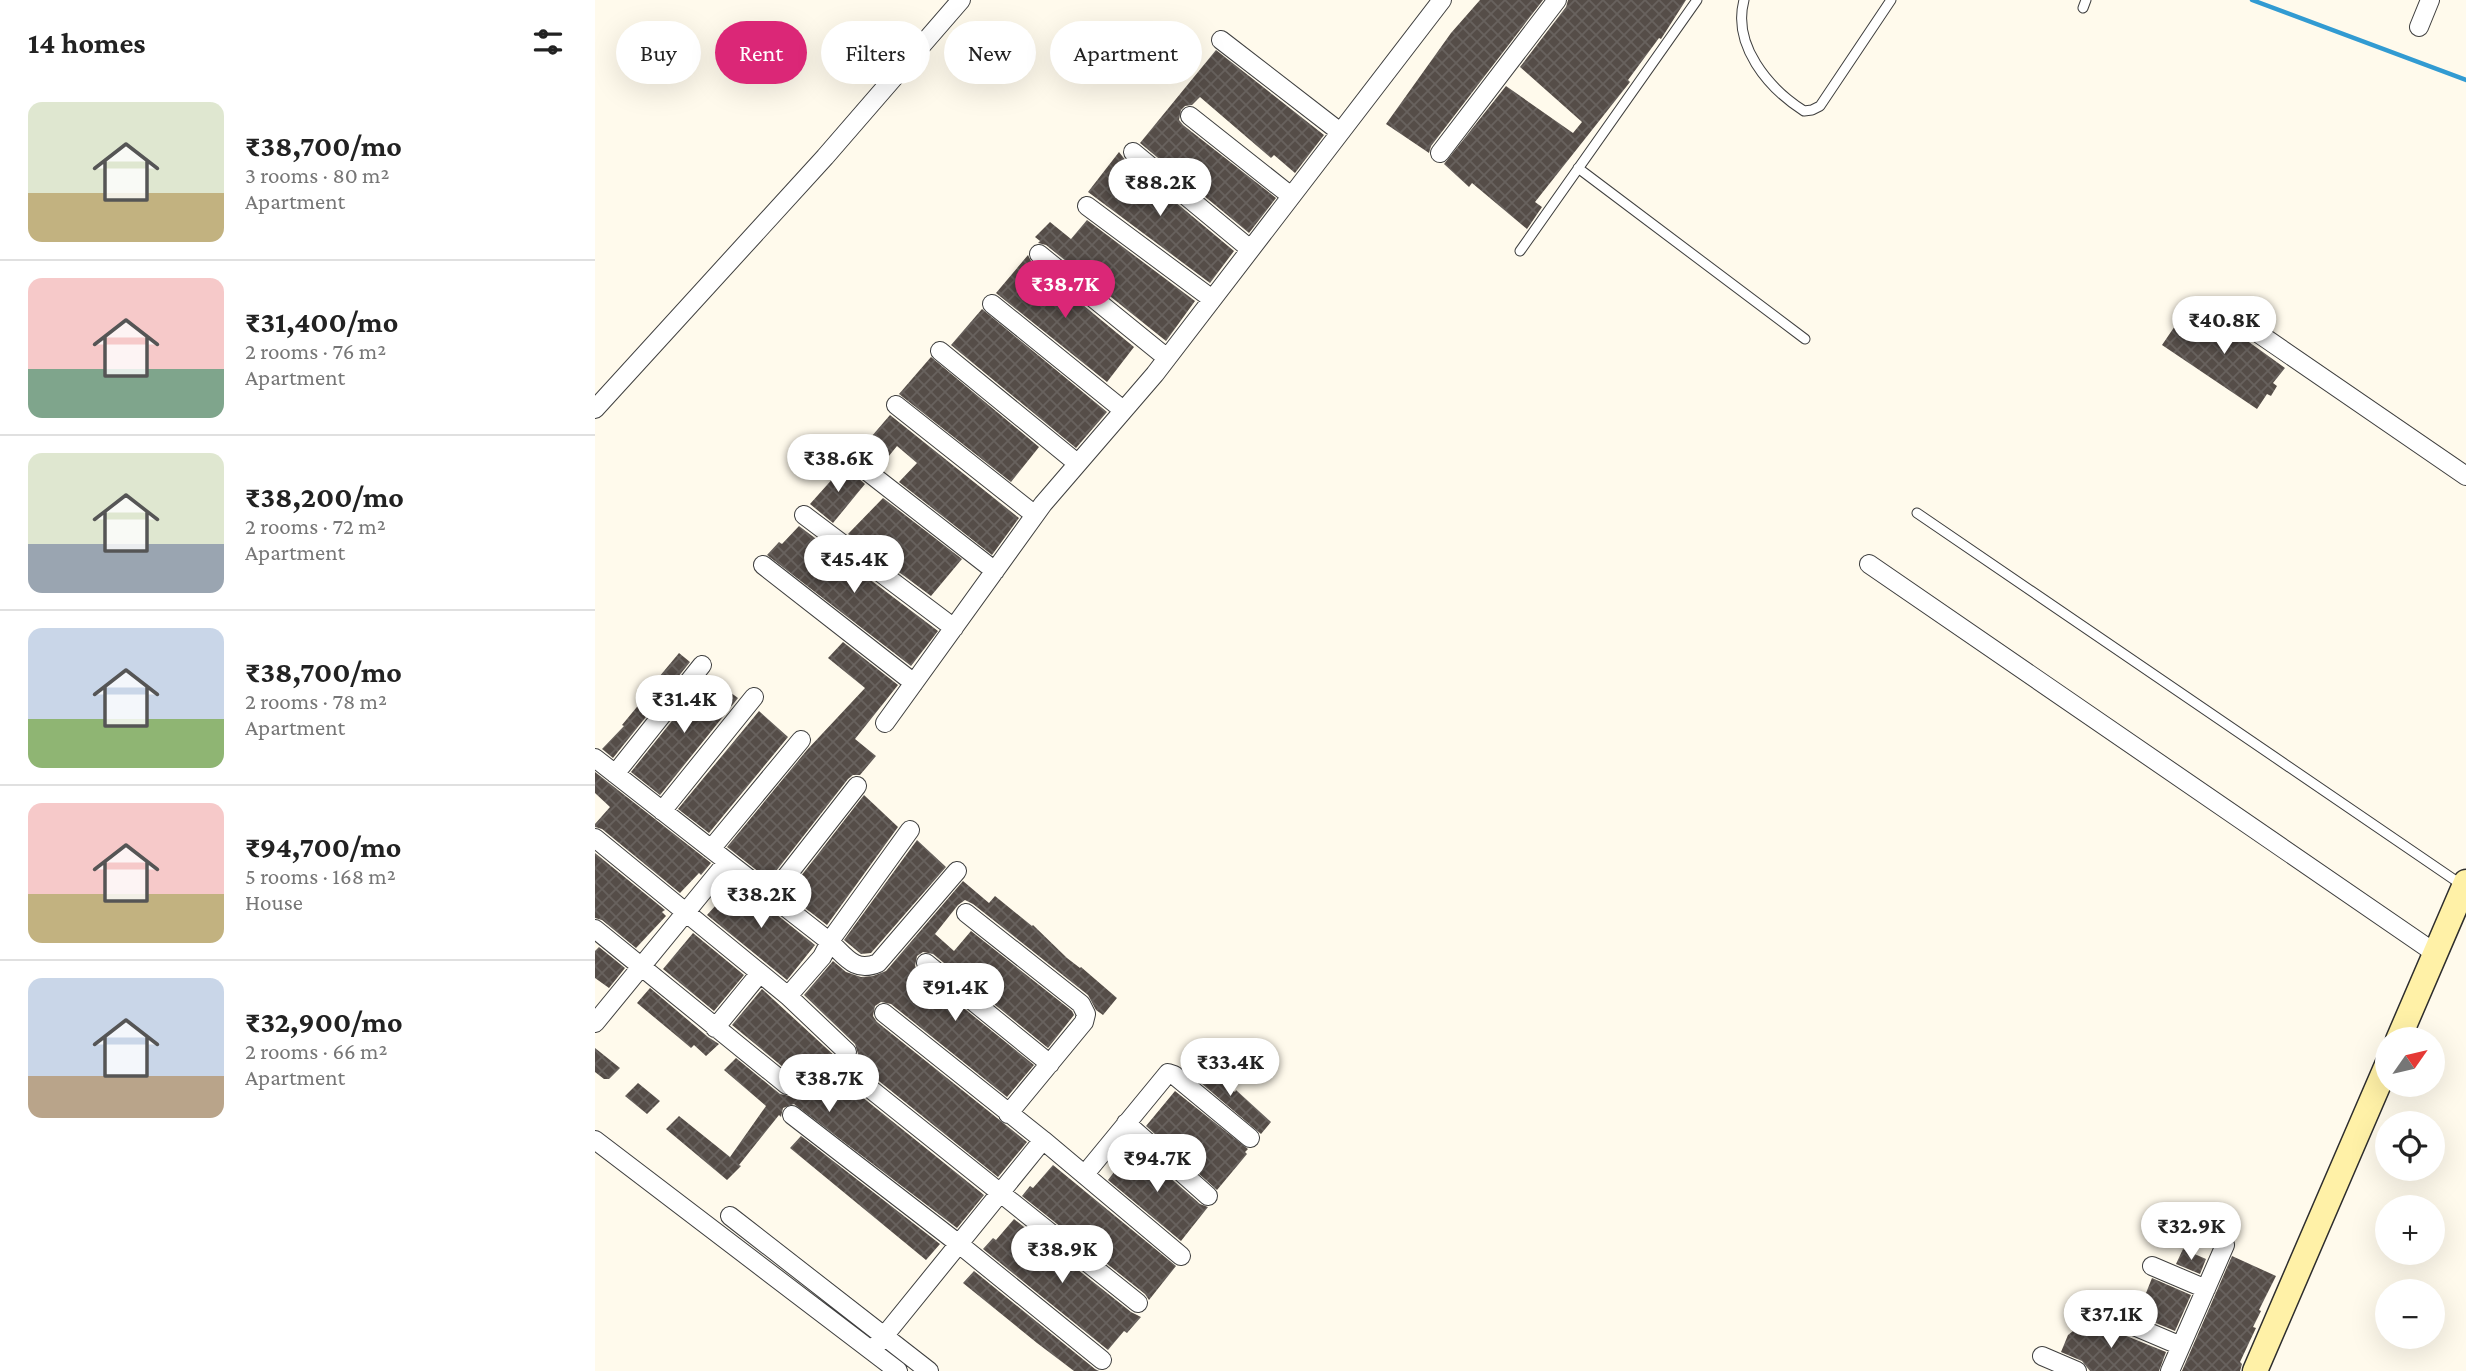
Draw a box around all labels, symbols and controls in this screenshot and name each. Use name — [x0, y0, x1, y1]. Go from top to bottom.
chip: Buy — [616, 21, 701, 84]
chip: Rent — [715, 21, 807, 84]
chip: Filters — [821, 21, 930, 84]
chip: New — [944, 21, 1036, 84]
chip: Apartment — [1050, 21, 1202, 84]
icon: filters — [529, 23, 567, 61]
text: 14 homes — [28, 26, 146, 59]
text: ₹38,700/mo — [245, 129, 402, 162]
icon: home — [84, 130, 168, 214]
pin: ₹88.2K — [1103, 158, 1217, 218]
text: 3 rooms · 80 m² — [245, 162, 390, 188]
text: ₹88.2K — [1124, 168, 1196, 194]
text: Apartment — [245, 188, 345, 214]
pin: ₹38.7K — [1008, 260, 1122, 320]
text: ₹38.7K — [1031, 270, 1099, 296]
pin: ₹40.8K — [2167, 296, 2281, 356]
text: ₹31,400/mo — [245, 305, 398, 338]
icon: home — [84, 306, 168, 390]
text: ₹40.8K — [2188, 306, 2260, 332]
text: 2 rooms · 76 m² — [245, 338, 386, 364]
text: Apartment — [245, 364, 345, 390]
pin: ₹38.6K — [781, 434, 895, 494]
text: ₹38.6K — [803, 444, 873, 470]
text: ₹38,200/mo — [245, 480, 404, 513]
icon: home — [84, 481, 168, 565]
text: 2 rooms · 72 m² — [245, 513, 386, 539]
pin: ₹45.4K — [797, 536, 911, 595]
text: Apartment — [245, 539, 345, 565]
text: ₹45.4K — [820, 545, 888, 571]
text: ₹38,700/mo — [245, 655, 402, 688]
icon: home — [84, 656, 168, 740]
pin: ₹31.4K — [627, 676, 741, 735]
text: ₹31.4K — [652, 685, 716, 711]
text: 2 rooms · 78 m² — [245, 688, 387, 714]
text: Apartment — [245, 714, 345, 740]
text: ₹94,700/mo — [245, 830, 401, 863]
icon: home — [84, 831, 168, 915]
text: 5 rooms · 168 m² — [245, 863, 396, 889]
pin: ₹38.2K — [704, 870, 818, 930]
text: ₹38.2K — [726, 880, 796, 906]
text: House — [245, 889, 303, 915]
pin: ₹91.4K — [898, 964, 1012, 1023]
text: ₹91.4K — [922, 973, 988, 999]
text: ₹32,900/mo — [245, 1005, 403, 1038]
icon: home — [84, 1006, 168, 1090]
north arrow — [2375, 1027, 2445, 1097]
map controls — [2375, 1027, 2445, 1349]
text: 2 rooms · 66 m² — [245, 1038, 388, 1064]
pin: ₹33.4K — [1173, 1038, 1287, 1098]
text: ₹33.4K — [1196, 1048, 1264, 1074]
pin: ₹38.7K — [772, 1054, 886, 1114]
text: Apartment — [245, 1064, 345, 1090]
text: ₹38.7K — [795, 1064, 863, 1090]
button: locate — [2375, 1111, 2445, 1181]
pin: ₹94.7K — [1100, 1134, 1214, 1194]
text: ₹94.7K — [1123, 1144, 1191, 1170]
button: + — [2375, 1195, 2445, 1265]
pin: ₹32.9K — [2134, 1202, 2248, 1262]
text: ₹32.9K — [2157, 1212, 2225, 1238]
pin: ₹38.9K — [1005, 1226, 1119, 1285]
text: ₹38.9K — [1027, 1235, 1097, 1261]
button: − — [2375, 1279, 2445, 1349]
pin: ₹37.1K — [2054, 1290, 2168, 1350]
text: ₹37.1K — [2080, 1300, 2142, 1326]

